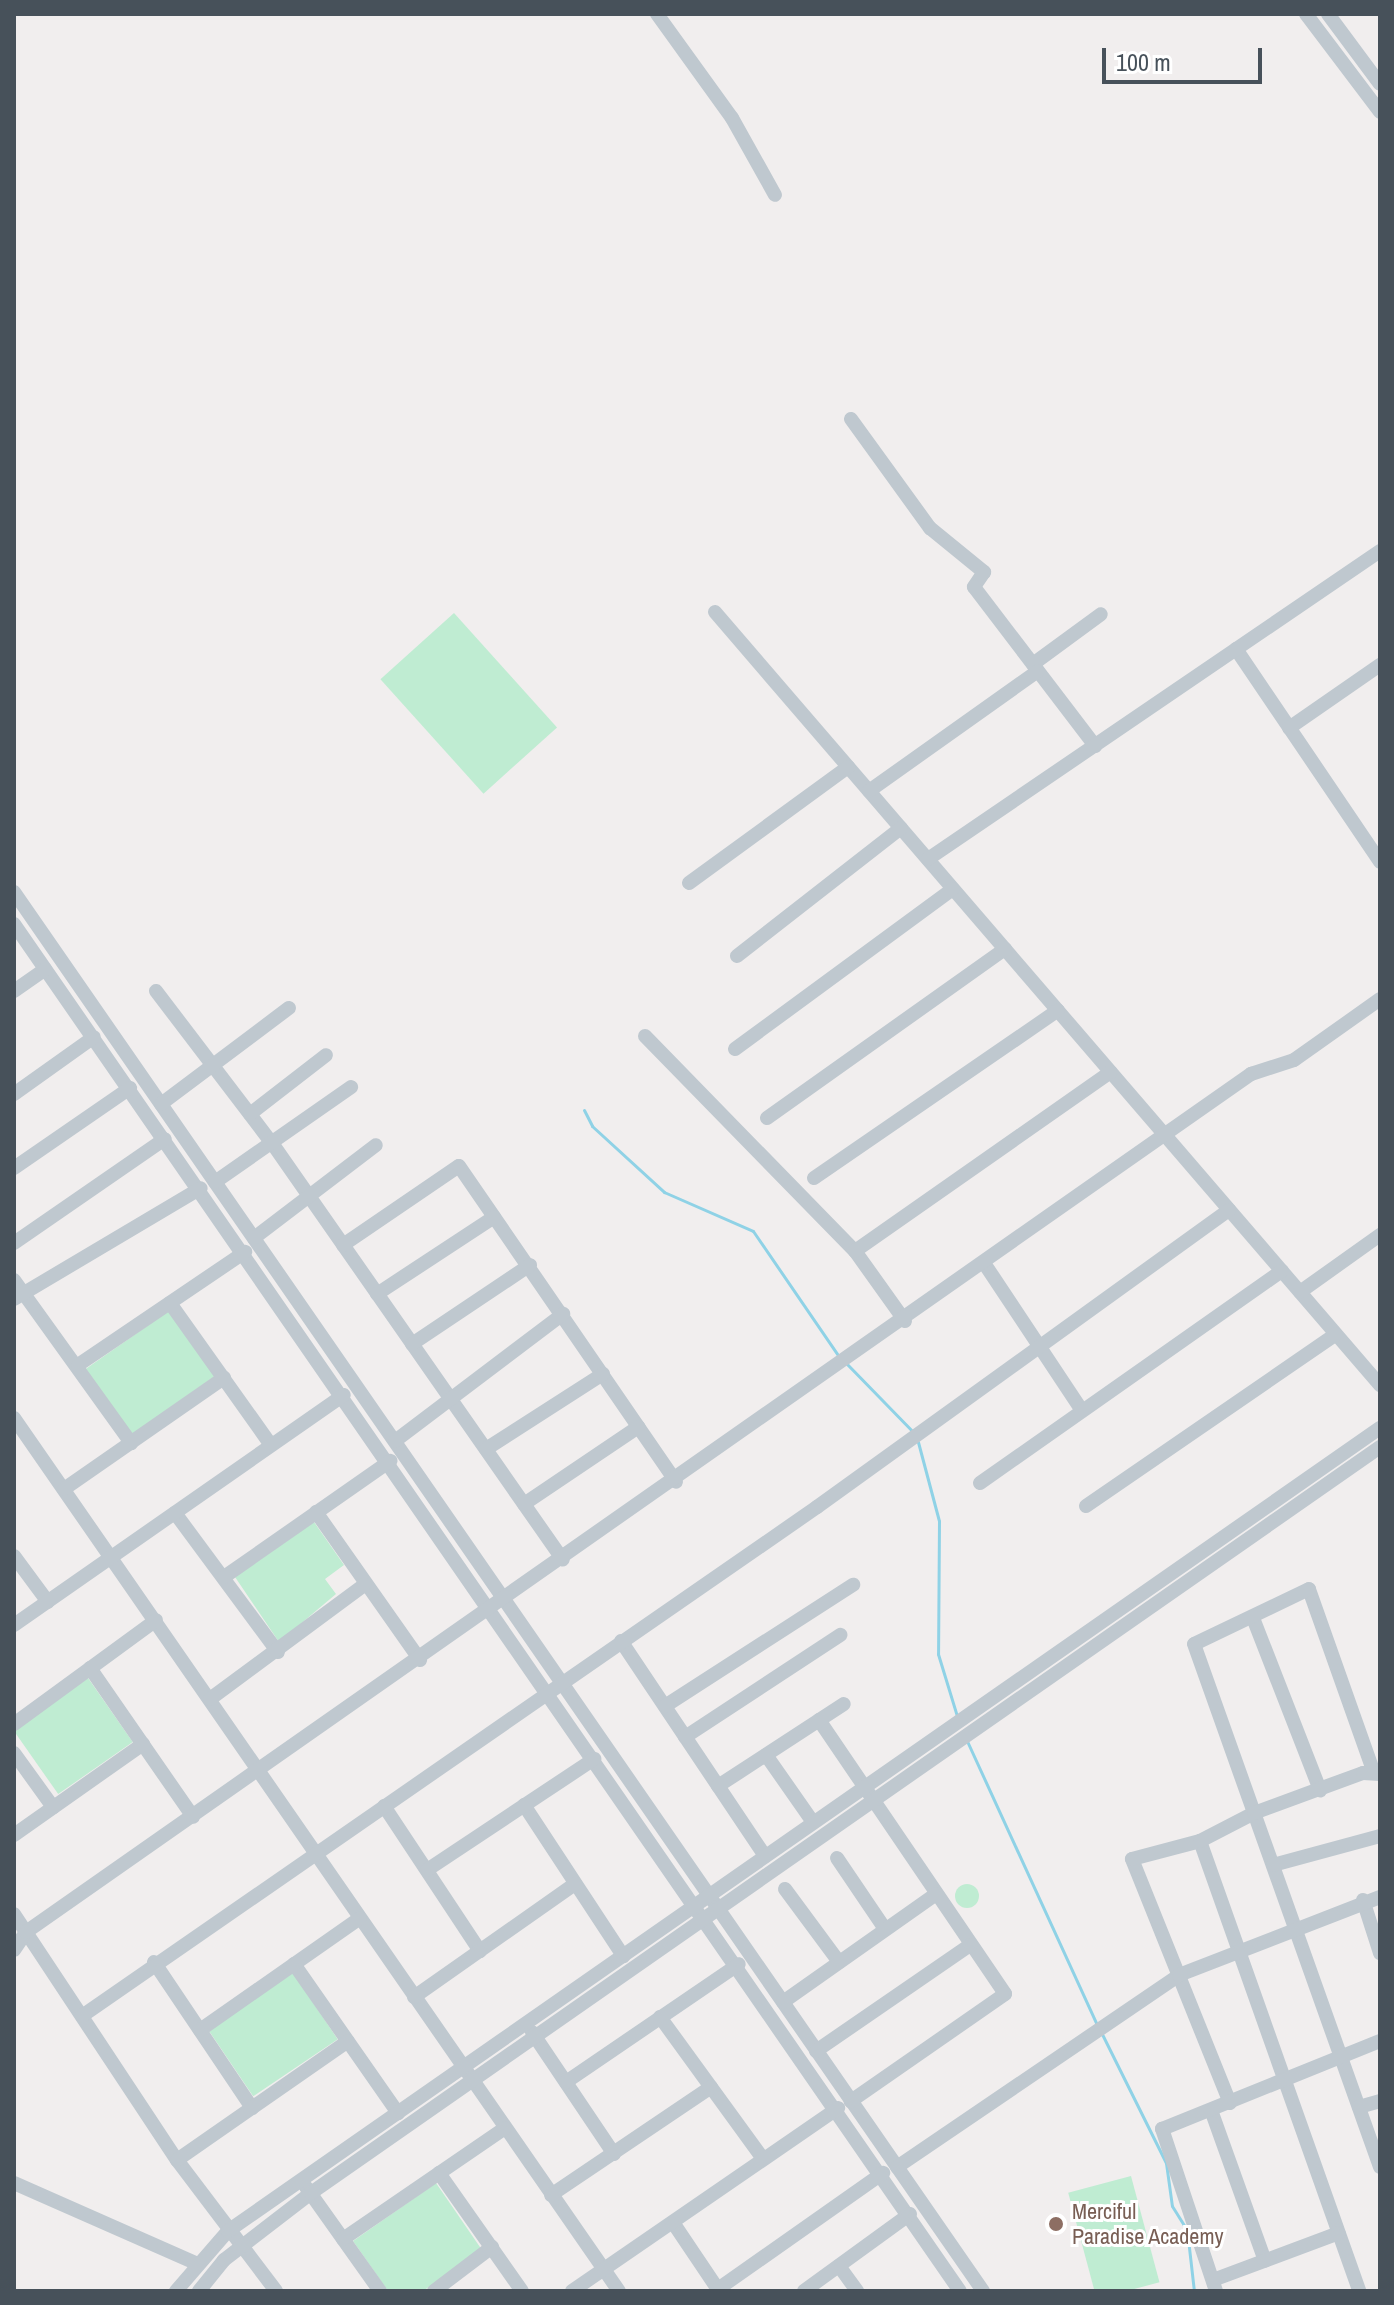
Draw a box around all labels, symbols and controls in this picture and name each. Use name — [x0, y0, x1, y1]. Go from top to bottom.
scale bar — [1106, 32, 1266, 82]
text: 100 m — [1116, 46, 1171, 78]
place label: Merciful Paradise Academy — [1072, 2198, 1224, 2250]
marker: Merciful Paradise Academy — [1047, 2215, 1065, 2233]

